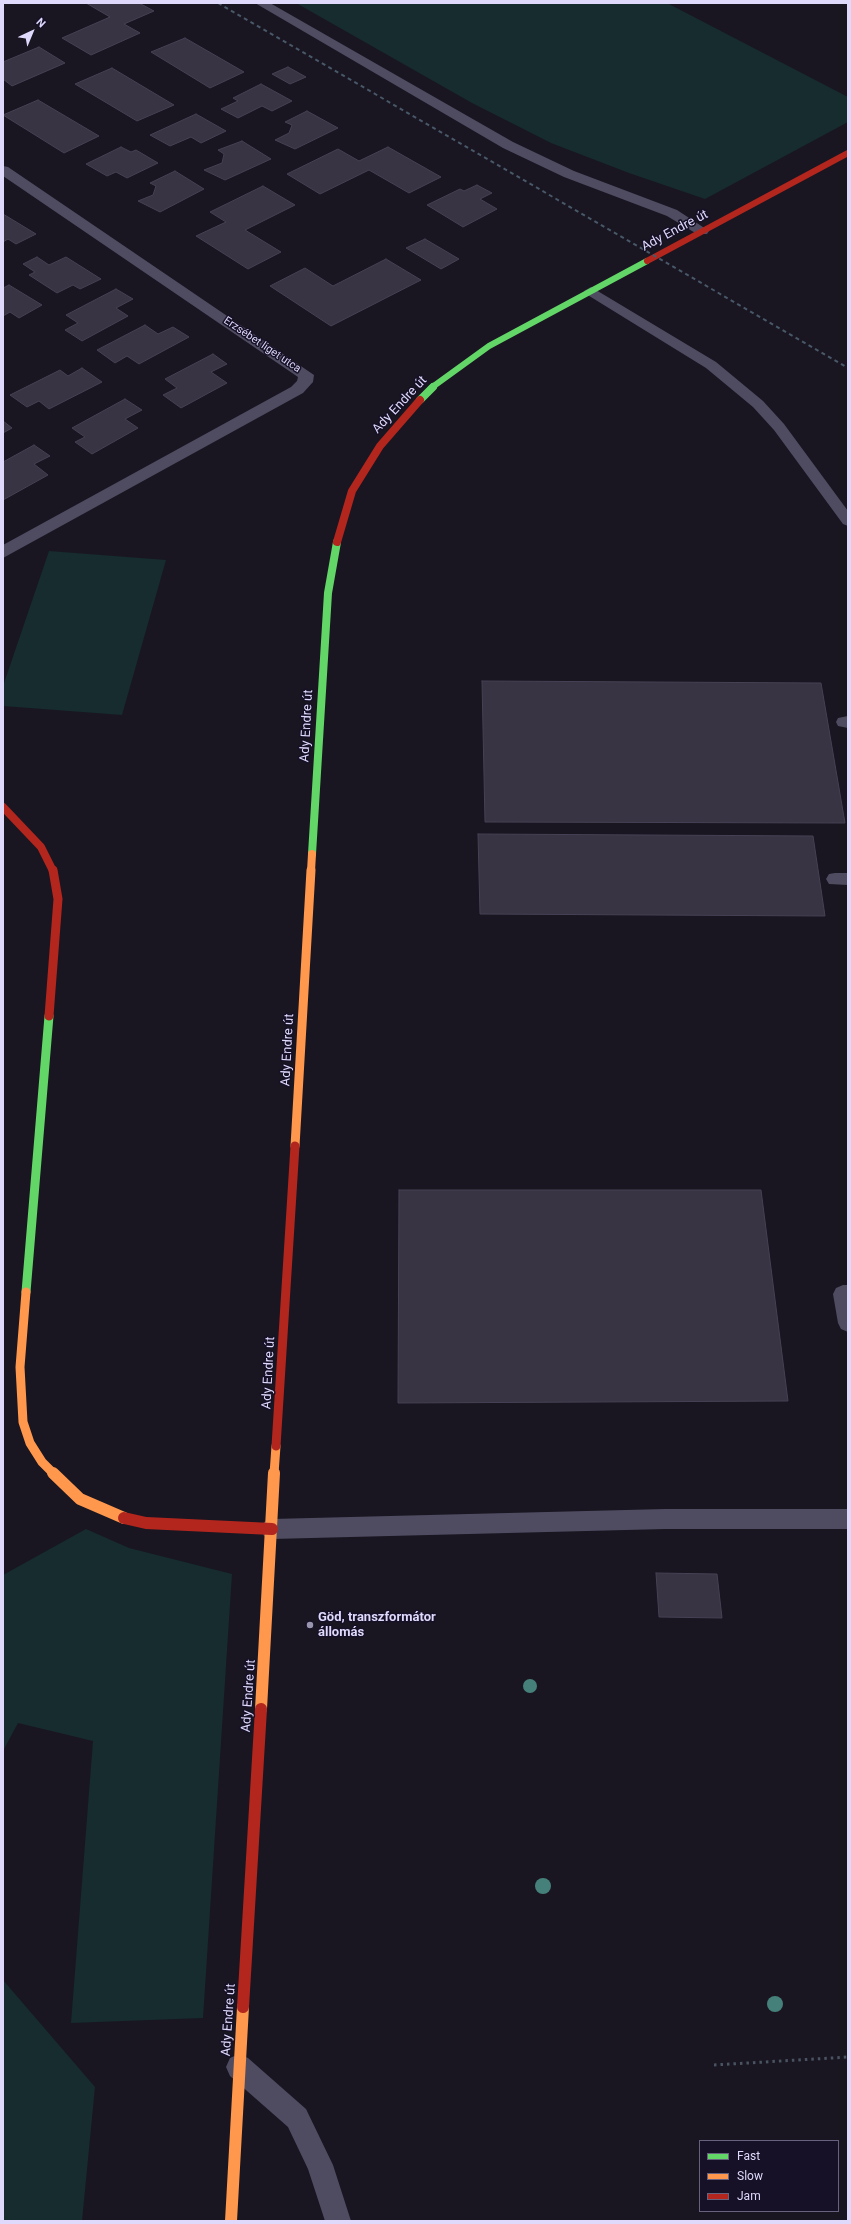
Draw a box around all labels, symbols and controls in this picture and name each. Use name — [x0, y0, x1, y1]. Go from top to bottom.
north arrow — [12, 12, 52, 52]
text: N — [33, 16, 48, 30]
street label: Ady Endre út — [639, 207, 711, 255]
street label: Erzsébet liget utca — [221, 314, 303, 376]
street label: Ady Endre út — [369, 373, 431, 437]
street label: Ady Endre út — [297, 689, 317, 763]
street label: Ady Endre út — [278, 1013, 298, 1087]
street label: Ady Endre út — [259, 1336, 279, 1410]
place label: Göd, transzformátor állomás — [318, 1610, 436, 1641]
marker: Göd, transzformátor állomás — [305, 1620, 315, 1630]
street label: Ady Endre út — [239, 1659, 259, 1733]
street label: Ady Endre út — [219, 1983, 239, 2057]
legend — [699, 2140, 839, 2212]
text: Fast — [737, 2149, 760, 2163]
text: Slow — [737, 2169, 763, 2183]
text: Jam — [737, 2189, 761, 2203]

